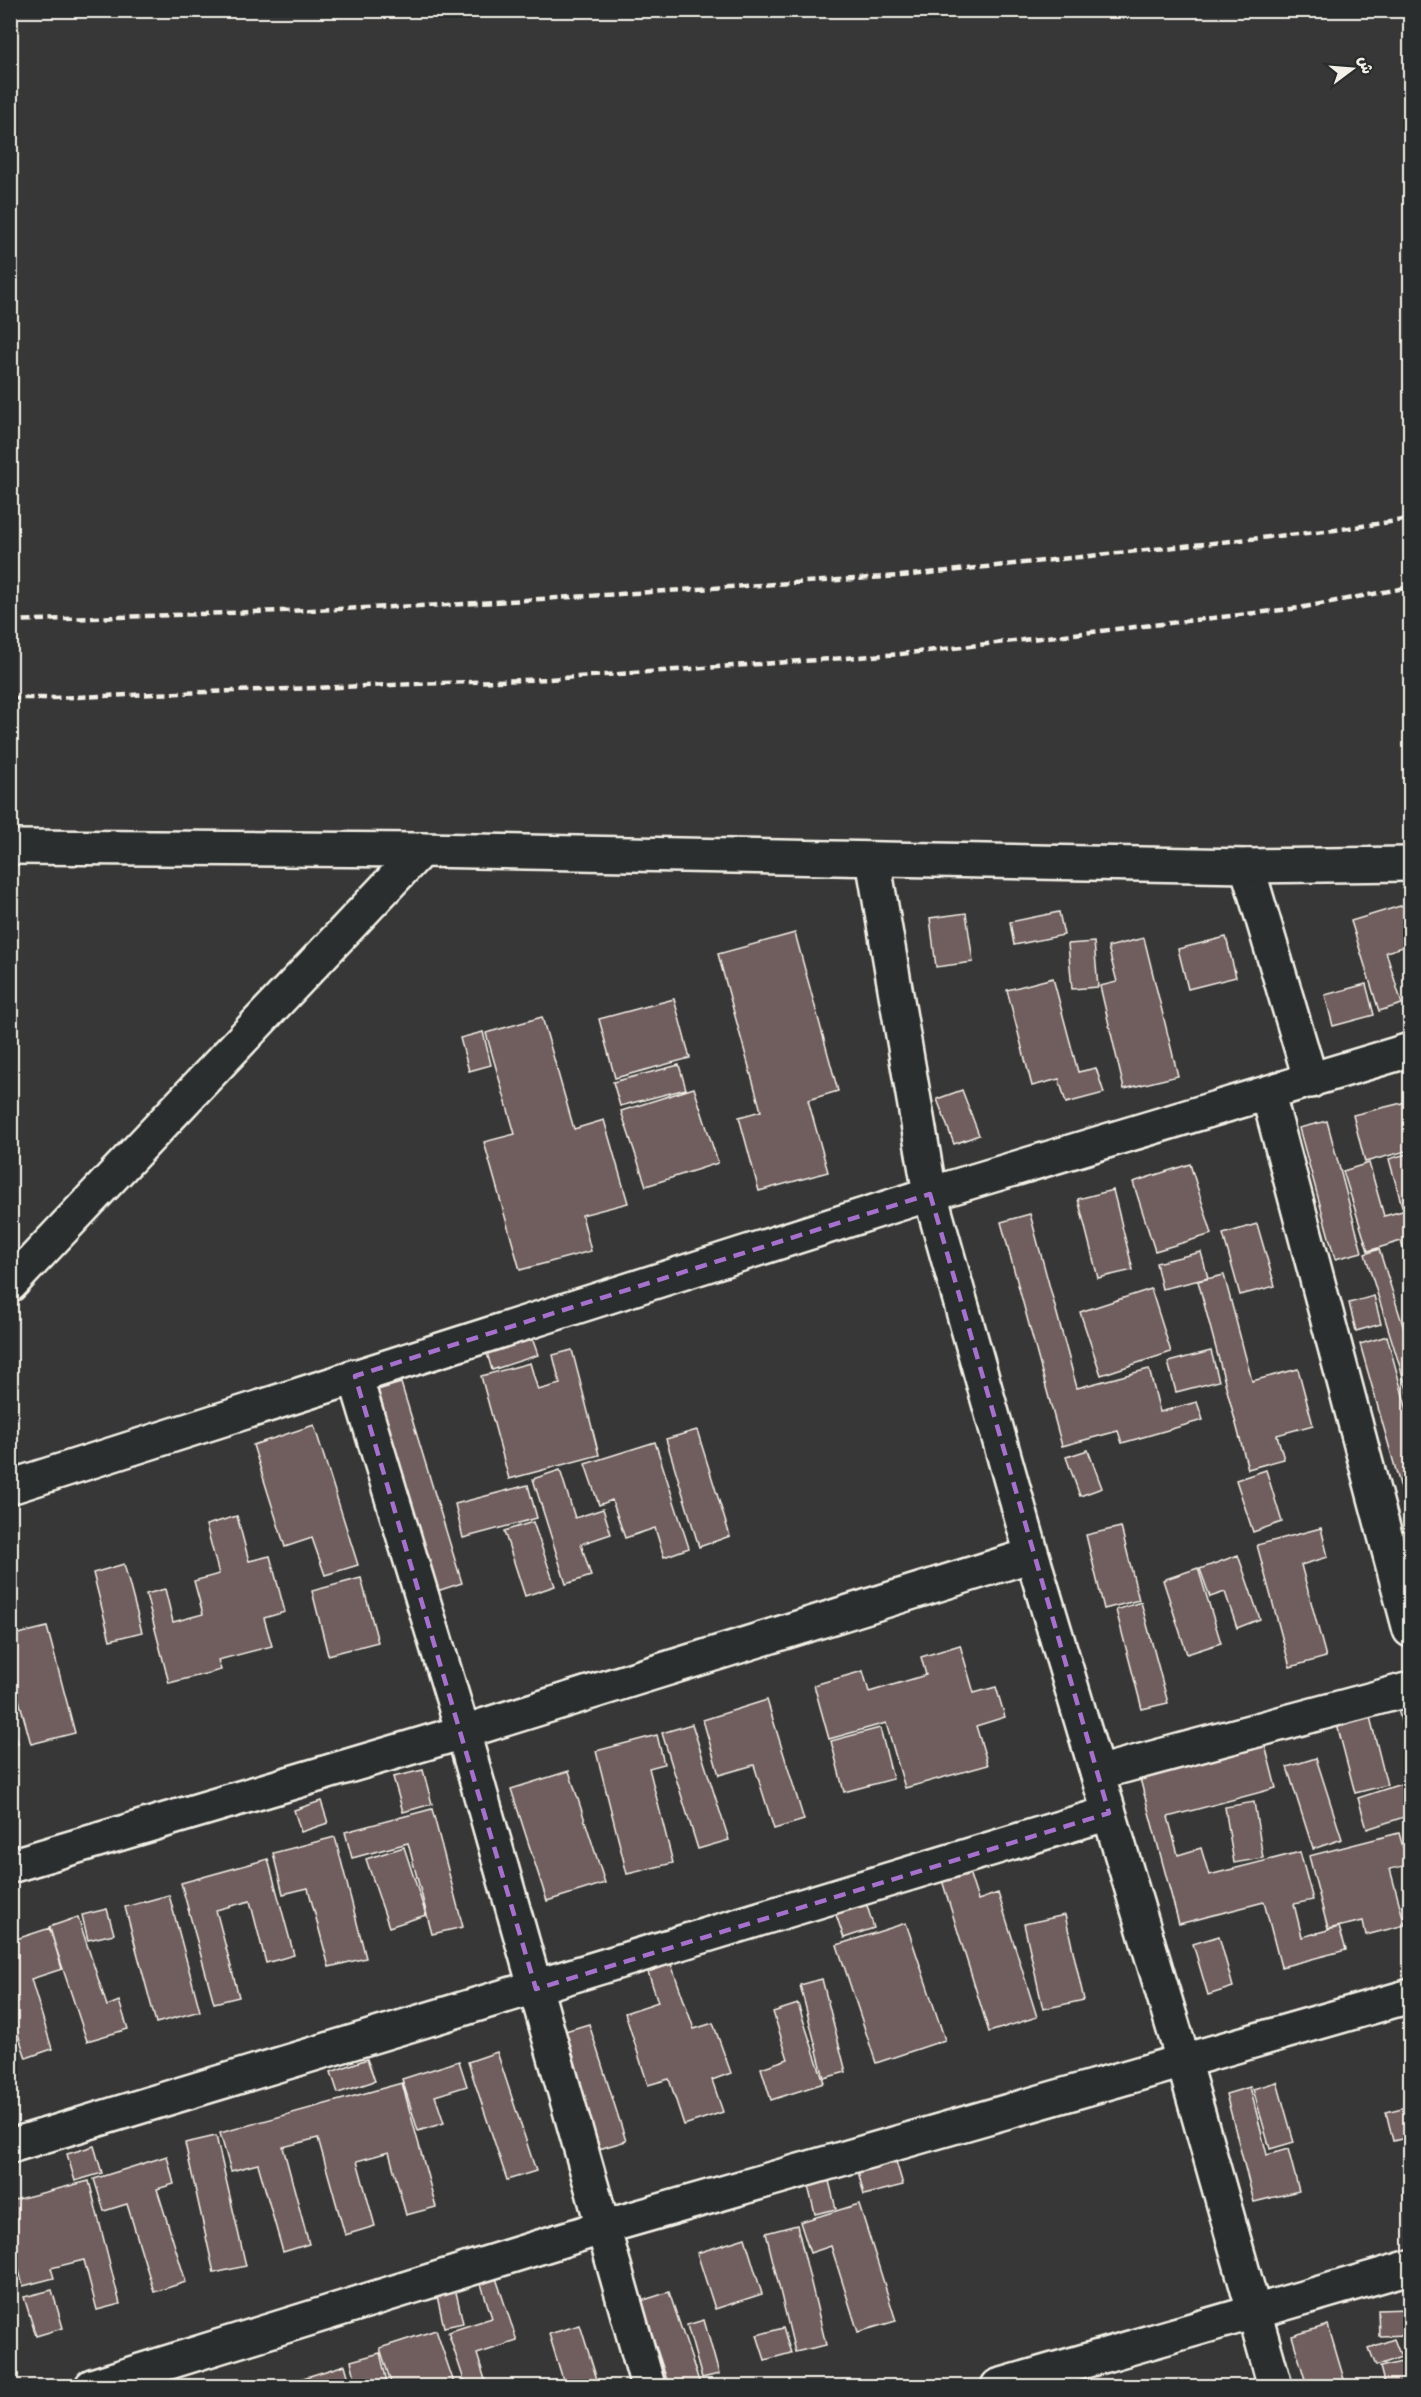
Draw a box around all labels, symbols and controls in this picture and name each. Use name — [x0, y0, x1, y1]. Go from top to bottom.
north arrow — [1322, 39, 1382, 99]
text: ش — [1352, 54, 1377, 77]

